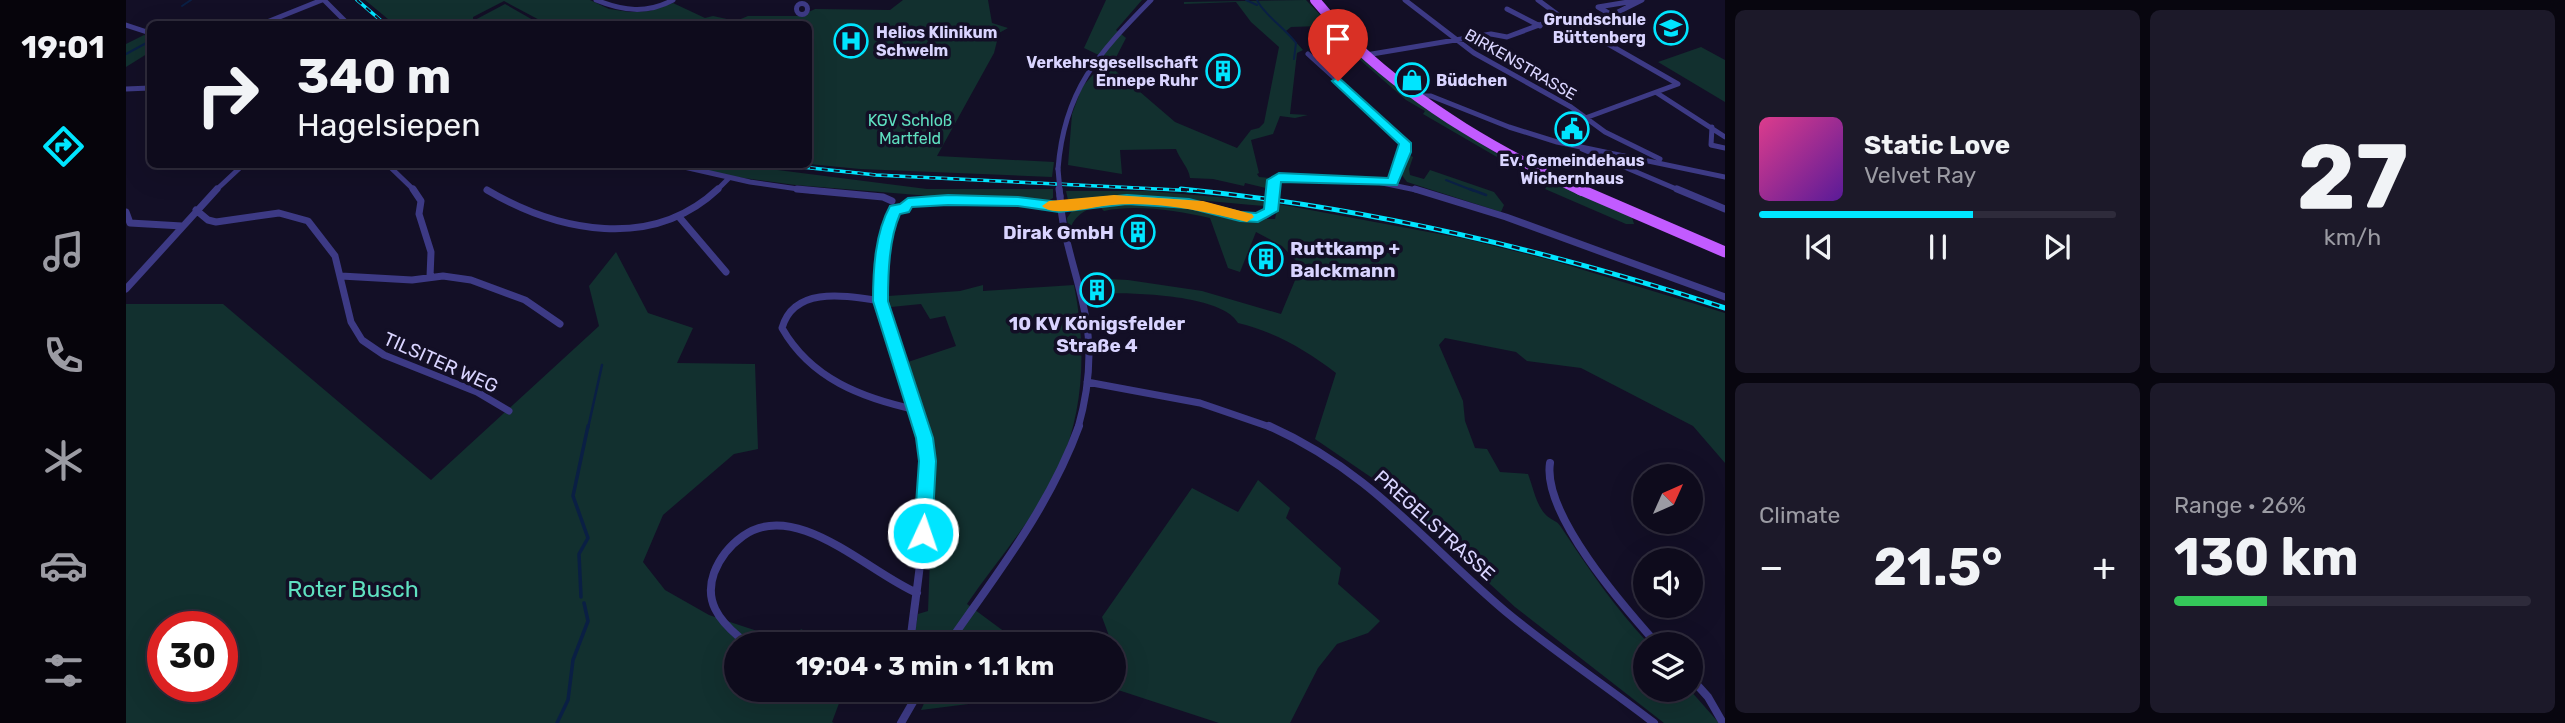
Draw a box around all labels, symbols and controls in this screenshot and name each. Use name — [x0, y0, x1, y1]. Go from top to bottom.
pin — [1308, 9, 1368, 81]
school or university icon: Grundschule Büttenberg — [1652, 9, 1690, 47]
place label: Grundschule Büttenberg — [1544, 10, 1646, 47]
icon: arrive — [1319, 20, 1357, 58]
hospital icon: Helios Klinikum Schwelm — [832, 22, 870, 60]
place label: Helios Klinikum Schwelm — [876, 23, 997, 60]
street label: BIRKENSTRASSE — [1462, 25, 1580, 104]
text: 19:01 — [21, 28, 105, 66]
text: 340 m — [297, 47, 451, 105]
icon: right — [182, 49, 273, 140]
building icon: Verkehrsgesellschaft Ennepe Ruhr — [1204, 52, 1242, 90]
place label: Verkehrsgesellschaft Ennepe Ruhr — [1026, 53, 1199, 90]
shop icon: Büdchen — [1393, 61, 1431, 99]
place label: Büdchen — [1436, 71, 1507, 90]
text: Hagelsiepen — [297, 106, 481, 144]
public building icon: Ev. Gemeindehaus Wichernhaus — [1553, 110, 1591, 148]
park label: KGV Schloß Martfeld — [868, 111, 952, 148]
icon: directions — [39, 122, 88, 171]
text: 27 — [2297, 123, 2408, 231]
text: Static Love — [1864, 130, 2010, 161]
place label: Ev. Gemeindehaus Wichernhaus — [1499, 151, 1645, 188]
text: Velvet Ray — [1864, 161, 1976, 189]
building icon: Dirak GmbH — [1119, 213, 1157, 251]
place label: Dirak GmbH — [1003, 221, 1114, 244]
text: km/h — [2324, 223, 2381, 251]
icon: music — [39, 227, 88, 276]
icon: previous — [1800, 228, 1838, 266]
icon: pause — [1919, 228, 1957, 266]
icon: next — [2038, 228, 2076, 266]
place label: Ruttkamp + Balckmann — [1290, 237, 1400, 282]
building icon: Ruttkamp + Balckmann — [1247, 240, 1285, 278]
building icon: 10 KV Königsfelder Straße 4 — [1078, 271, 1116, 309]
place label: 10 KV Königsfelder Straße 4 — [1009, 312, 1186, 357]
street label: TILSITER WEG — [380, 327, 502, 398]
icon: phone — [39, 331, 88, 380]
icon: climate — [39, 436, 88, 485]
north arrow — [1633, 464, 1703, 534]
map controls — [1633, 464, 1703, 702]
street label: PREGELSTRASSE — [1370, 465, 1500, 585]
text: Range · 26% — [2174, 491, 2306, 519]
position arrow — [886, 496, 960, 570]
text: Climate — [1759, 501, 1840, 529]
text: 130 km — [2174, 526, 2359, 588]
text: 21.5° — [1873, 536, 2003, 598]
icon: car — [39, 541, 88, 590]
text: − — [1759, 544, 1784, 590]
text: + — [2092, 544, 2116, 590]
button: sound — [1633, 548, 1703, 618]
park label: Roter Busch — [287, 575, 419, 603]
speed limit sign: 30 — [147, 611, 238, 702]
button: layers — [1633, 632, 1703, 702]
icon: filters — [39, 646, 88, 695]
text: 19:04 · 3 min · 1.1 km — [796, 651, 1054, 682]

